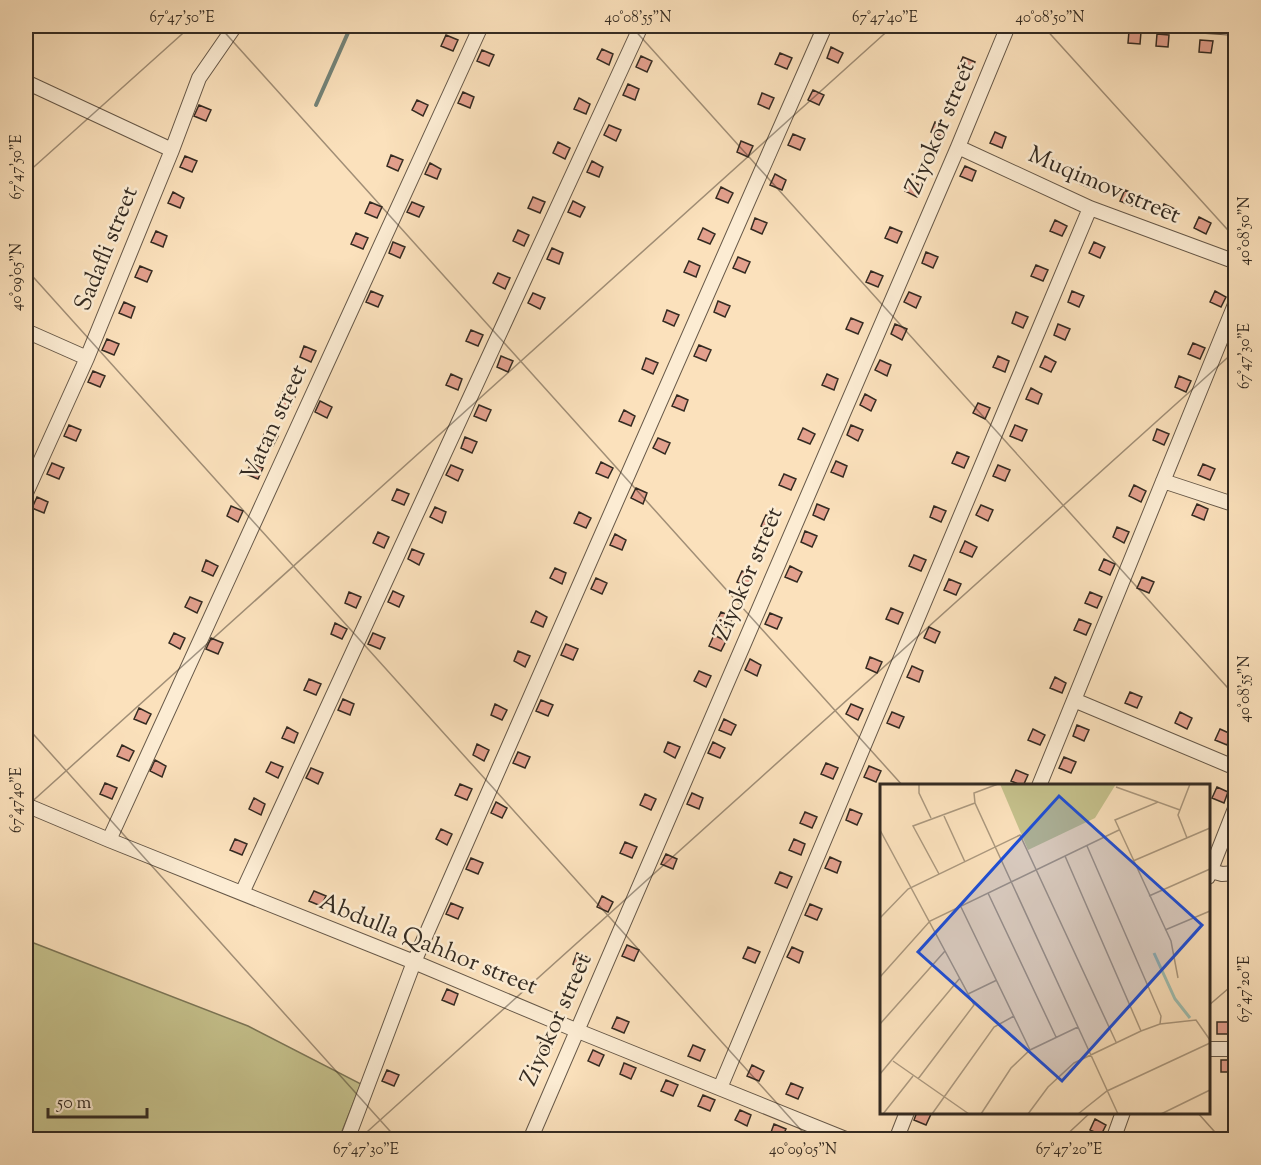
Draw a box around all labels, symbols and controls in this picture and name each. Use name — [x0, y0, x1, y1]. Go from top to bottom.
text: 67°47'50"E — [150, 8, 215, 29]
text: 40°08'55"N — [605, 8, 671, 29]
text: 67°47'40"E — [852, 8, 918, 29]
text: 40°08'50"N — [1015, 8, 1085, 29]
street label: Ziyokor street — [898, 56, 984, 200]
text: 67°47'50"E — [7, 135, 28, 200]
street label: Muqimov street — [1023, 139, 1185, 233]
street label: Sadafli street — [67, 182, 147, 316]
text: 40°08'50"N — [1235, 196, 1256, 266]
text: 40°09'05"N — [7, 243, 28, 311]
text: 67°47'30"E — [1235, 323, 1256, 389]
street label: Vatan street — [233, 359, 317, 487]
street label: Ziyokor street — [706, 502, 792, 646]
text: 40°08'55"N — [1235, 656, 1256, 722]
text: 67°47'40"E — [7, 767, 28, 833]
inset map — [880, 784, 1210, 1114]
street label: Abdulla Qahhor street — [314, 886, 542, 1004]
street label: Ziyokor street — [513, 948, 601, 1092]
text: 67°47'20"E — [1235, 956, 1256, 1022]
scale bar — [48, 1081, 147, 1119]
text: 50 m — [56, 1091, 92, 1117]
text: 67°47'30"E — [333, 1140, 399, 1161]
text: 40°09'05"N — [769, 1140, 837, 1161]
text: 67°47'20"E — [1036, 1140, 1102, 1161]

